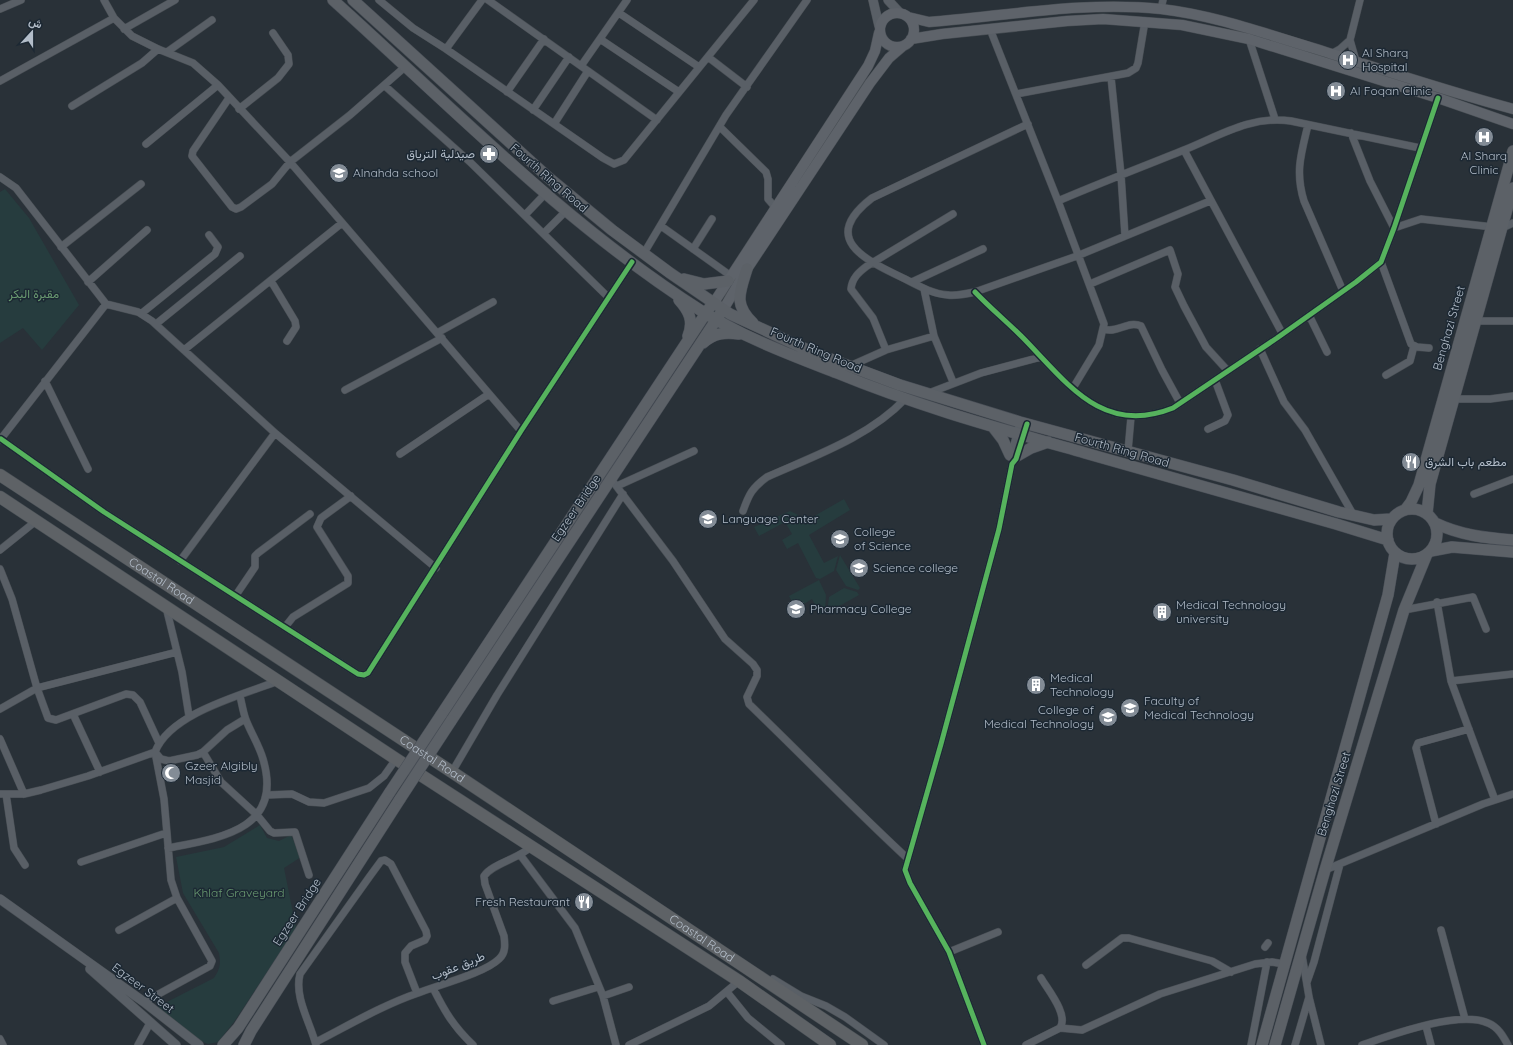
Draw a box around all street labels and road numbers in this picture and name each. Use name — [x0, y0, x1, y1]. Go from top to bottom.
street label: Fourth Ring Road — [508, 140, 591, 215]
street label: Benghazi Street — [1429, 284, 1468, 372]
street label: Fourth Ring Road — [768, 324, 864, 376]
street label: Fourth Ring Road — [1073, 429, 1171, 470]
street label: Egzeer Bridge — [548, 471, 604, 544]
street label: Coastal Road — [126, 554, 197, 607]
street label: Coastal Road — [397, 732, 468, 785]
street label: Benghazi Street — [1314, 750, 1353, 838]
street label: Egzeer Bridge — [269, 875, 324, 948]
street label: Coastal Road — [667, 911, 738, 965]
street label: طريق عقوب — [429, 948, 487, 984]
street label: Egzeer Street — [109, 959, 177, 1016]

